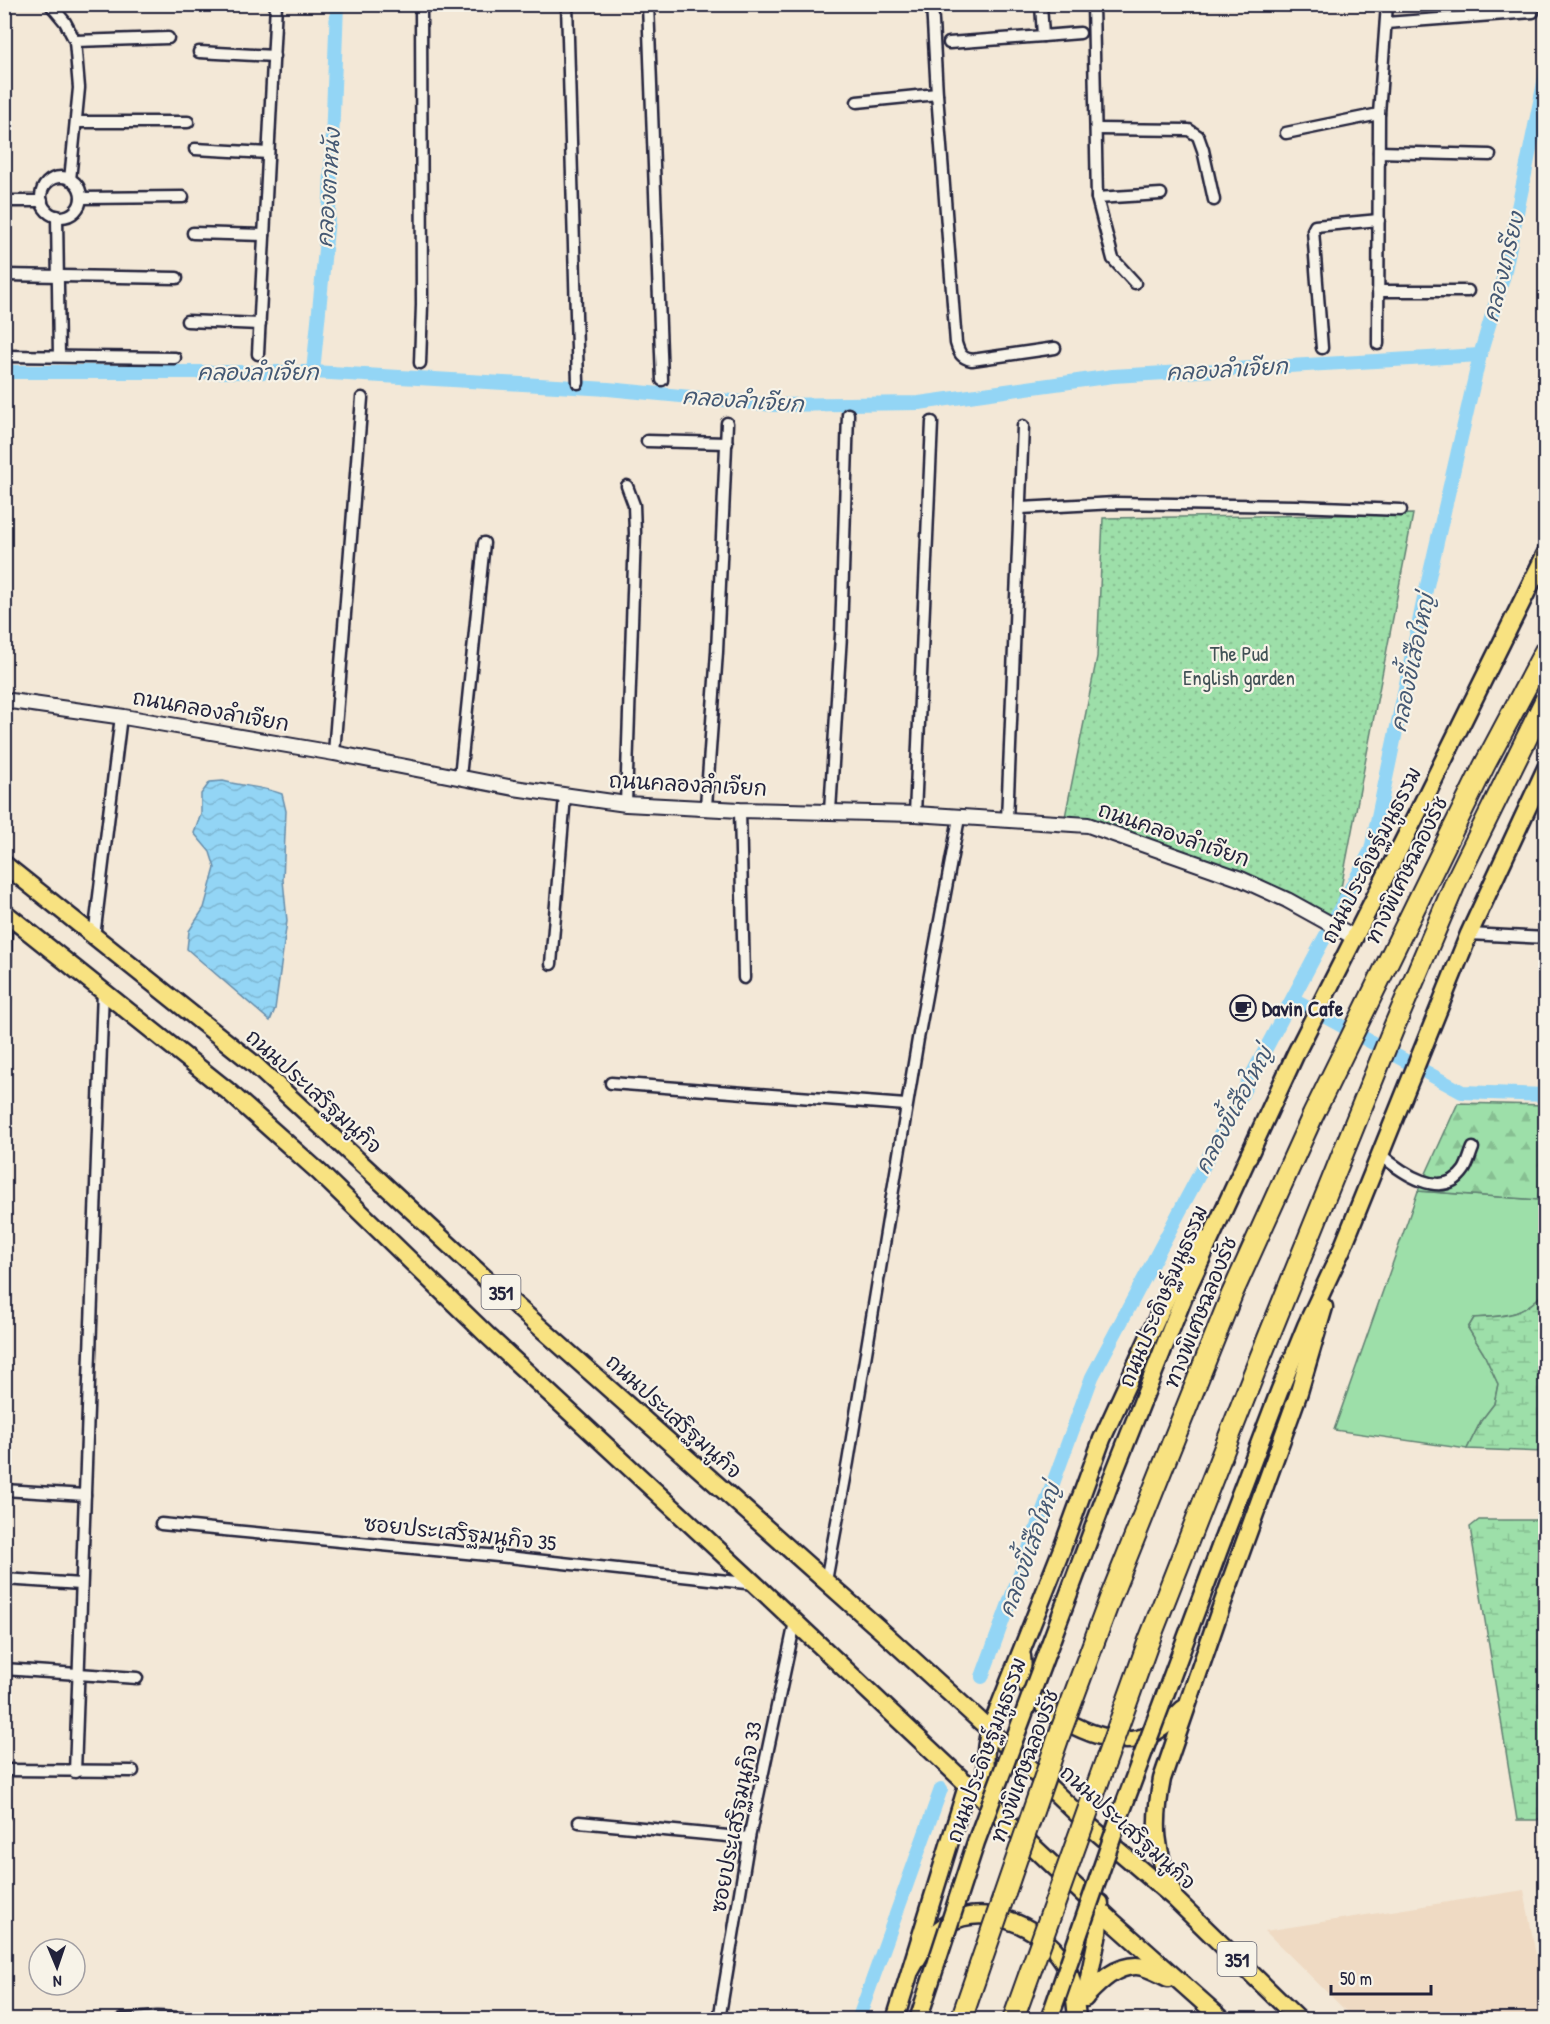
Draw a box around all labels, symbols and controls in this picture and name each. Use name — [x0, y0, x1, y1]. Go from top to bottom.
water label: คลองตาหนัง — [309, 125, 347, 249]
water label: คลองเกรียง — [1475, 207, 1532, 325]
water label: คลองลำเจียก — [1166, 351, 1290, 387]
water label: คลองลำเจียก — [197, 357, 321, 387]
water label: คลองลำเจียก — [681, 381, 806, 419]
water label: คลองขี้เสือใหญ่ — [1378, 586, 1442, 735]
park label: The Pud English garden — [1183, 639, 1295, 692]
street label: ถนนคลองลำเจียก — [130, 682, 292, 738]
street label: ถนนประดิษฐ์มนูธรรม — [1314, 762, 1430, 949]
street label: ถนนคลองลำเจียก — [608, 765, 768, 803]
street label: ทางพิเศษฉลองรัช — [1358, 791, 1454, 949]
street label: ถนนคลองลำเจียก — [1094, 794, 1254, 874]
cafe icon: Davin Cafe — [1228, 993, 1258, 1023]
place label: Davin Cafe — [1262, 994, 1344, 1023]
street label: ถนนประเสริฐมนูกิจ — [238, 1022, 388, 1161]
water label: คลองขี้เสือใหญ่ — [1183, 1035, 1281, 1179]
street label: ถนนประดิษฐ์มนูธรรม — [1112, 1201, 1216, 1392]
street label: ทางพิเศษฉลองรัช — [1156, 1232, 1244, 1392]
road number: 351 — [482, 1275, 520, 1309]
street label: ถนนประเสริฐมนูกิจ — [598, 1347, 748, 1486]
water label: คลองขี้เสือใหญ่ — [986, 1473, 1068, 1621]
street label: ซอยประเสริฐมนูกิจ 35 — [362, 1508, 558, 1560]
street label: ถนนประดิษฐ์มนูธรรม — [939, 1653, 1035, 1847]
street label: ทางพิเศษฉลองรัช — [983, 1685, 1065, 1847]
street label: ซอยประเสริฐมนูกิจ 33 — [703, 1719, 771, 1915]
street label: ถนนประเสริฐมนูกิจ — [1052, 1758, 1202, 1897]
north arrow — [27, 1937, 87, 1997]
road number: 351 — [1218, 1942, 1256, 1976]
scale bar — [1331, 1958, 1432, 1996]
text: 50 m — [1340, 1966, 1372, 1991]
text: N — [52, 1971, 62, 1993]

